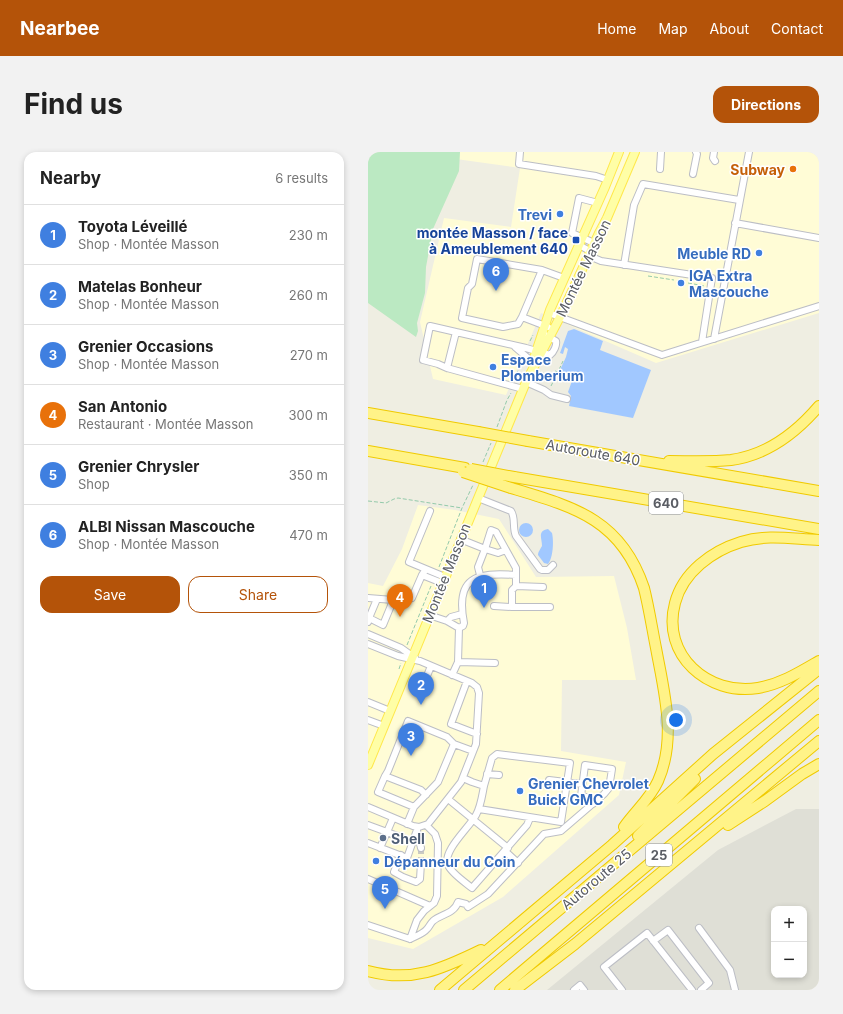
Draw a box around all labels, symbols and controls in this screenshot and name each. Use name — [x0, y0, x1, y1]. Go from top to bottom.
text: Nearbee — [20, 17, 100, 40]
text: Home — [597, 20, 636, 37]
text: Map — [658, 20, 688, 37]
text: About — [710, 20, 749, 37]
text: Contact — [771, 20, 823, 37]
button: Directions — [713, 86, 819, 123]
text: Find us — [24, 87, 123, 121]
place label: Subway — [730, 161, 786, 178]
marker: Subway — [788, 164, 798, 174]
text: Nearby — [40, 168, 101, 188]
text: 6 results — [275, 170, 328, 186]
place label: Trevi — [518, 206, 552, 223]
marker: Trevi — [555, 209, 565, 219]
text: Toyota Léveillé — [78, 217, 188, 236]
street label: Montée Masson — [552, 217, 614, 319]
place label: montée Masson / face à Ameublement 640 — [417, 224, 568, 257]
text: 1 — [50, 227, 56, 243]
text: 230 m — [289, 227, 328, 243]
marker: montée Masson / face à Ameublement 640 — [571, 235, 581, 245]
text: Shop · Montée Masson — [78, 236, 219, 252]
place label: Meuble RD — [677, 245, 751, 262]
marker: Meuble RD — [754, 248, 764, 258]
pin: 6 — [483, 258, 509, 291]
place label: IGA Extra Mascouche — [689, 267, 769, 300]
text: Matelas Bonheur — [78, 277, 202, 296]
marker: IGA Extra Mascouche — [676, 278, 686, 288]
text: 2 — [49, 287, 57, 303]
text: 260 m — [289, 287, 328, 303]
text: Shop · Montée Masson — [78, 296, 219, 312]
text: Grenier Occasions — [78, 337, 213, 356]
text: 3 — [49, 347, 57, 363]
text: 270 m — [290, 347, 328, 363]
place label: Espace Plomberium — [501, 351, 583, 384]
text: Shop · Montée Masson — [78, 356, 219, 372]
marker: Espace Plomberium — [488, 362, 498, 372]
text: San Antonio — [78, 397, 167, 416]
text: 4 — [49, 407, 57, 423]
text: 300 m — [289, 407, 328, 423]
text: Restaurant · Montée Masson — [78, 416, 254, 432]
street label: Autoroute 640 — [544, 435, 642, 469]
text: Grenier Chrysler — [78, 457, 199, 476]
text: 5 — [49, 467, 57, 483]
text: 350 m — [289, 467, 328, 483]
text: Shop — [78, 476, 110, 492]
road number: 640 — [649, 492, 683, 514]
text: ALBI Nissan Mascouche — [78, 517, 255, 536]
street label: Montée Masson — [418, 521, 474, 625]
text: 6 — [49, 527, 57, 543]
text: 470 m — [289, 527, 328, 543]
text: Shop · Montée Masson — [78, 536, 219, 552]
pin: 1 — [471, 575, 497, 608]
button: Save — [40, 576, 180, 613]
button: Share — [188, 576, 328, 613]
pin: 4 — [387, 584, 413, 617]
pin: 2 — [408, 672, 434, 705]
your location — [666, 710, 686, 730]
pin: 3 — [398, 723, 424, 756]
place label: Grenier Chevrolet Buick GMC — [528, 775, 649, 808]
marker: Grenier Chevrolet Buick GMC — [515, 786, 525, 796]
place label: Shell — [391, 830, 425, 847]
marker: Shell — [378, 833, 388, 843]
road number: 25 — [646, 844, 672, 866]
street label: Autoroute 25 — [558, 845, 634, 913]
place label: Dépanneur du Coin — [384, 853, 515, 870]
marker: Dépanneur du Coin — [371, 856, 381, 866]
pin: 5 — [372, 876, 398, 909]
map controls — [771, 906, 807, 978]
button: + — [771, 906, 807, 942]
button: − — [771, 942, 807, 978]

